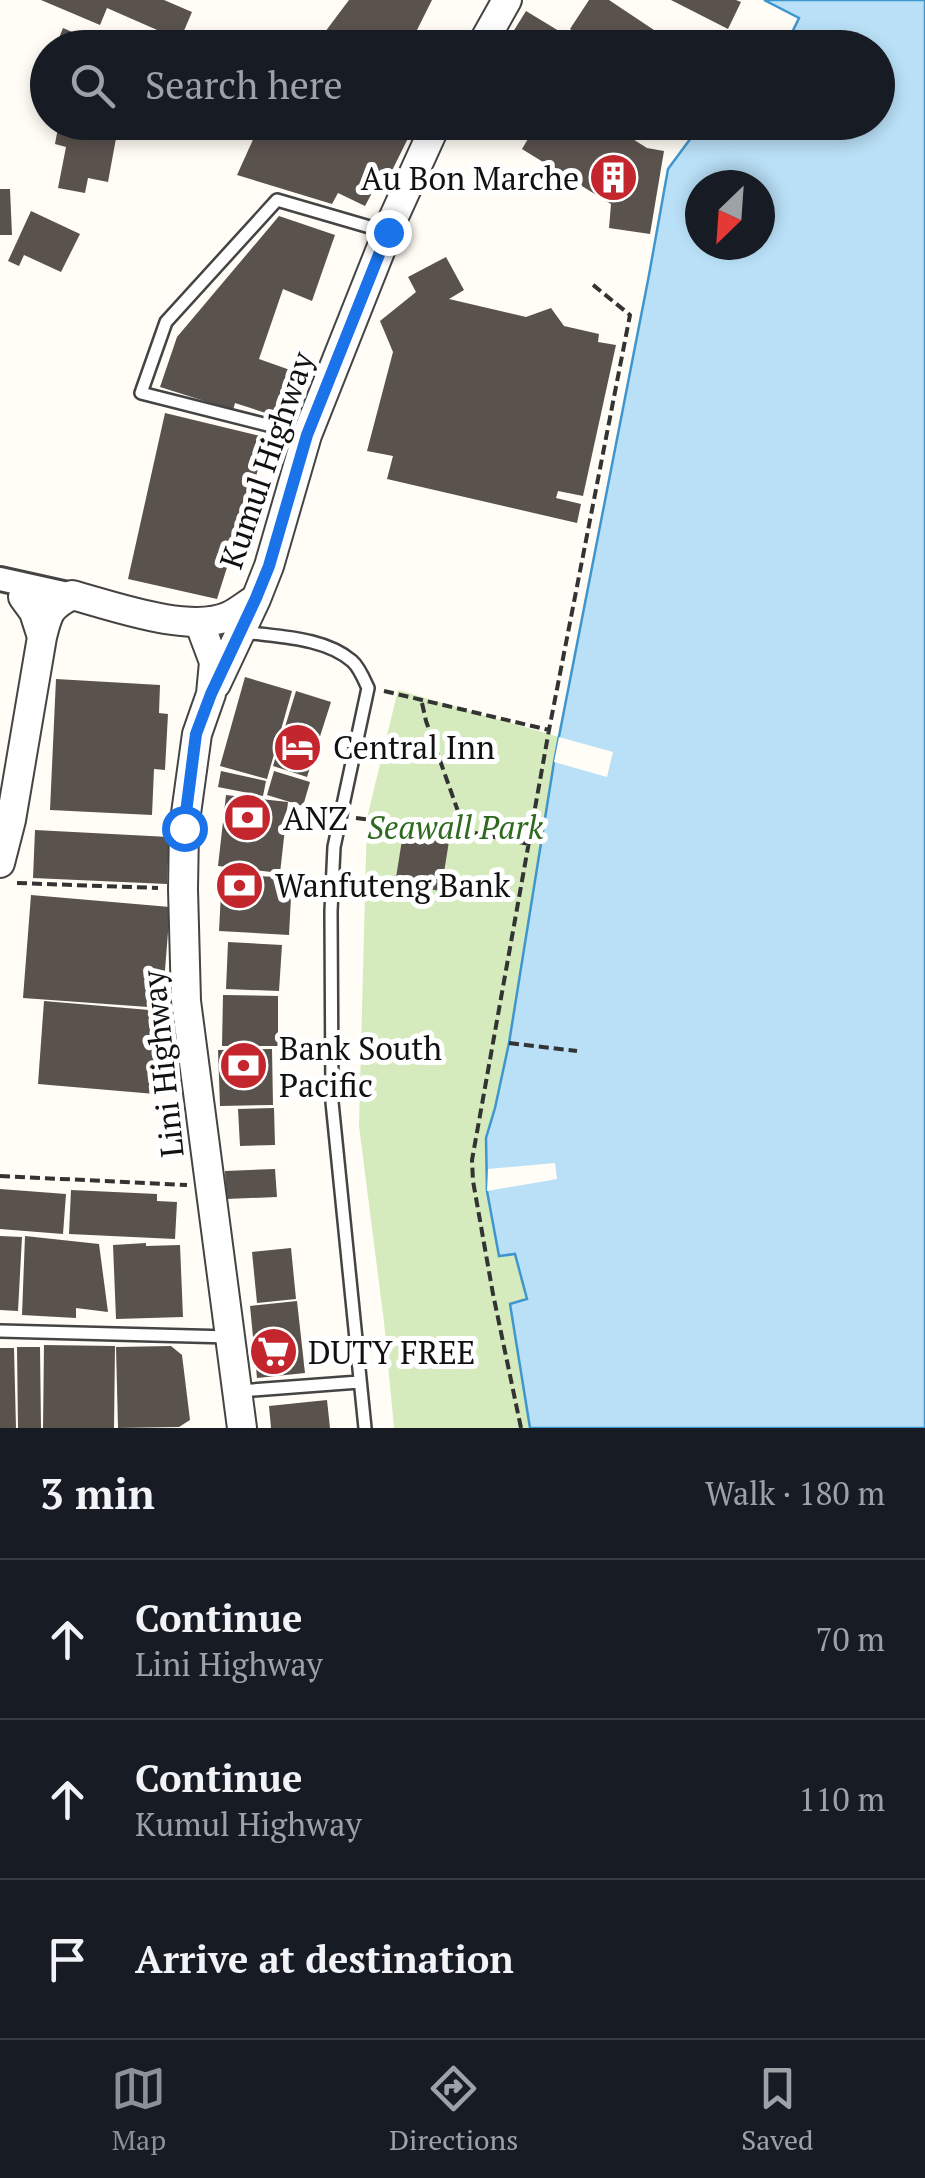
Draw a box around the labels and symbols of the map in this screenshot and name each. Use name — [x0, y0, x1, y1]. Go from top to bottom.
building icon: Au Bon Marche — [588, 152, 640, 204]
place label: Au Bon Marche — [361, 157, 579, 199]
north arrow — [685, 170, 775, 260]
route end — [366, 210, 412, 256]
street label: Kumul Highway — [209, 345, 323, 574]
hotel icon: Central Inn — [272, 721, 324, 773]
place label: Central Inn — [333, 726, 495, 768]
bank icon: ANZ — [222, 792, 274, 844]
place label: ANZ — [283, 797, 348, 839]
route start — [162, 806, 208, 852]
park label: Seawall Park — [367, 806, 544, 848]
bank icon: Wanfuteng Bank — [214, 859, 266, 911]
place label: Wanfuteng Bank — [275, 864, 511, 906]
street label: Lini Highway — [131, 968, 193, 1160]
place label: Bank South Pacific — [279, 1027, 442, 1106]
bank icon: Bank South Pacific — [218, 1040, 270, 1092]
supermarket icon: DUTY FREE — [247, 1326, 299, 1378]
place label: DUTY FREE — [308, 1331, 475, 1373]

